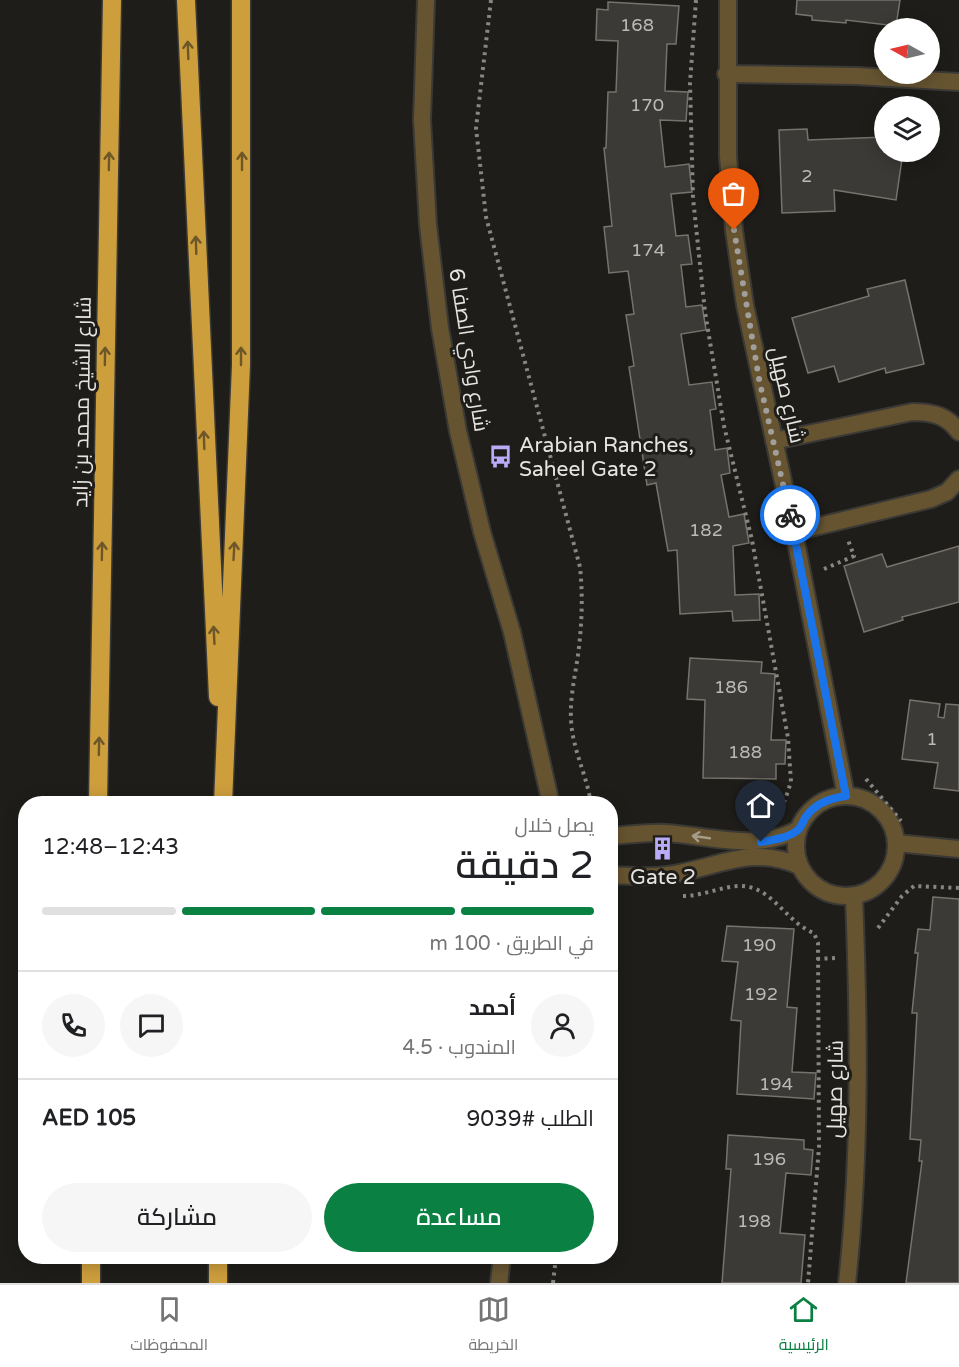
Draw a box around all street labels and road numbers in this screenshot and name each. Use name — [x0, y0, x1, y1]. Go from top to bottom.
street label: شارع وادي الصفا 6 — [440, 267, 494, 434]
street label: شارع الشيخ محمد بن زايد — [68, 296, 98, 508]
street label: شارع صهيل — [762, 345, 810, 446]
street label: شارع صهيل — [822, 1040, 850, 1138]

